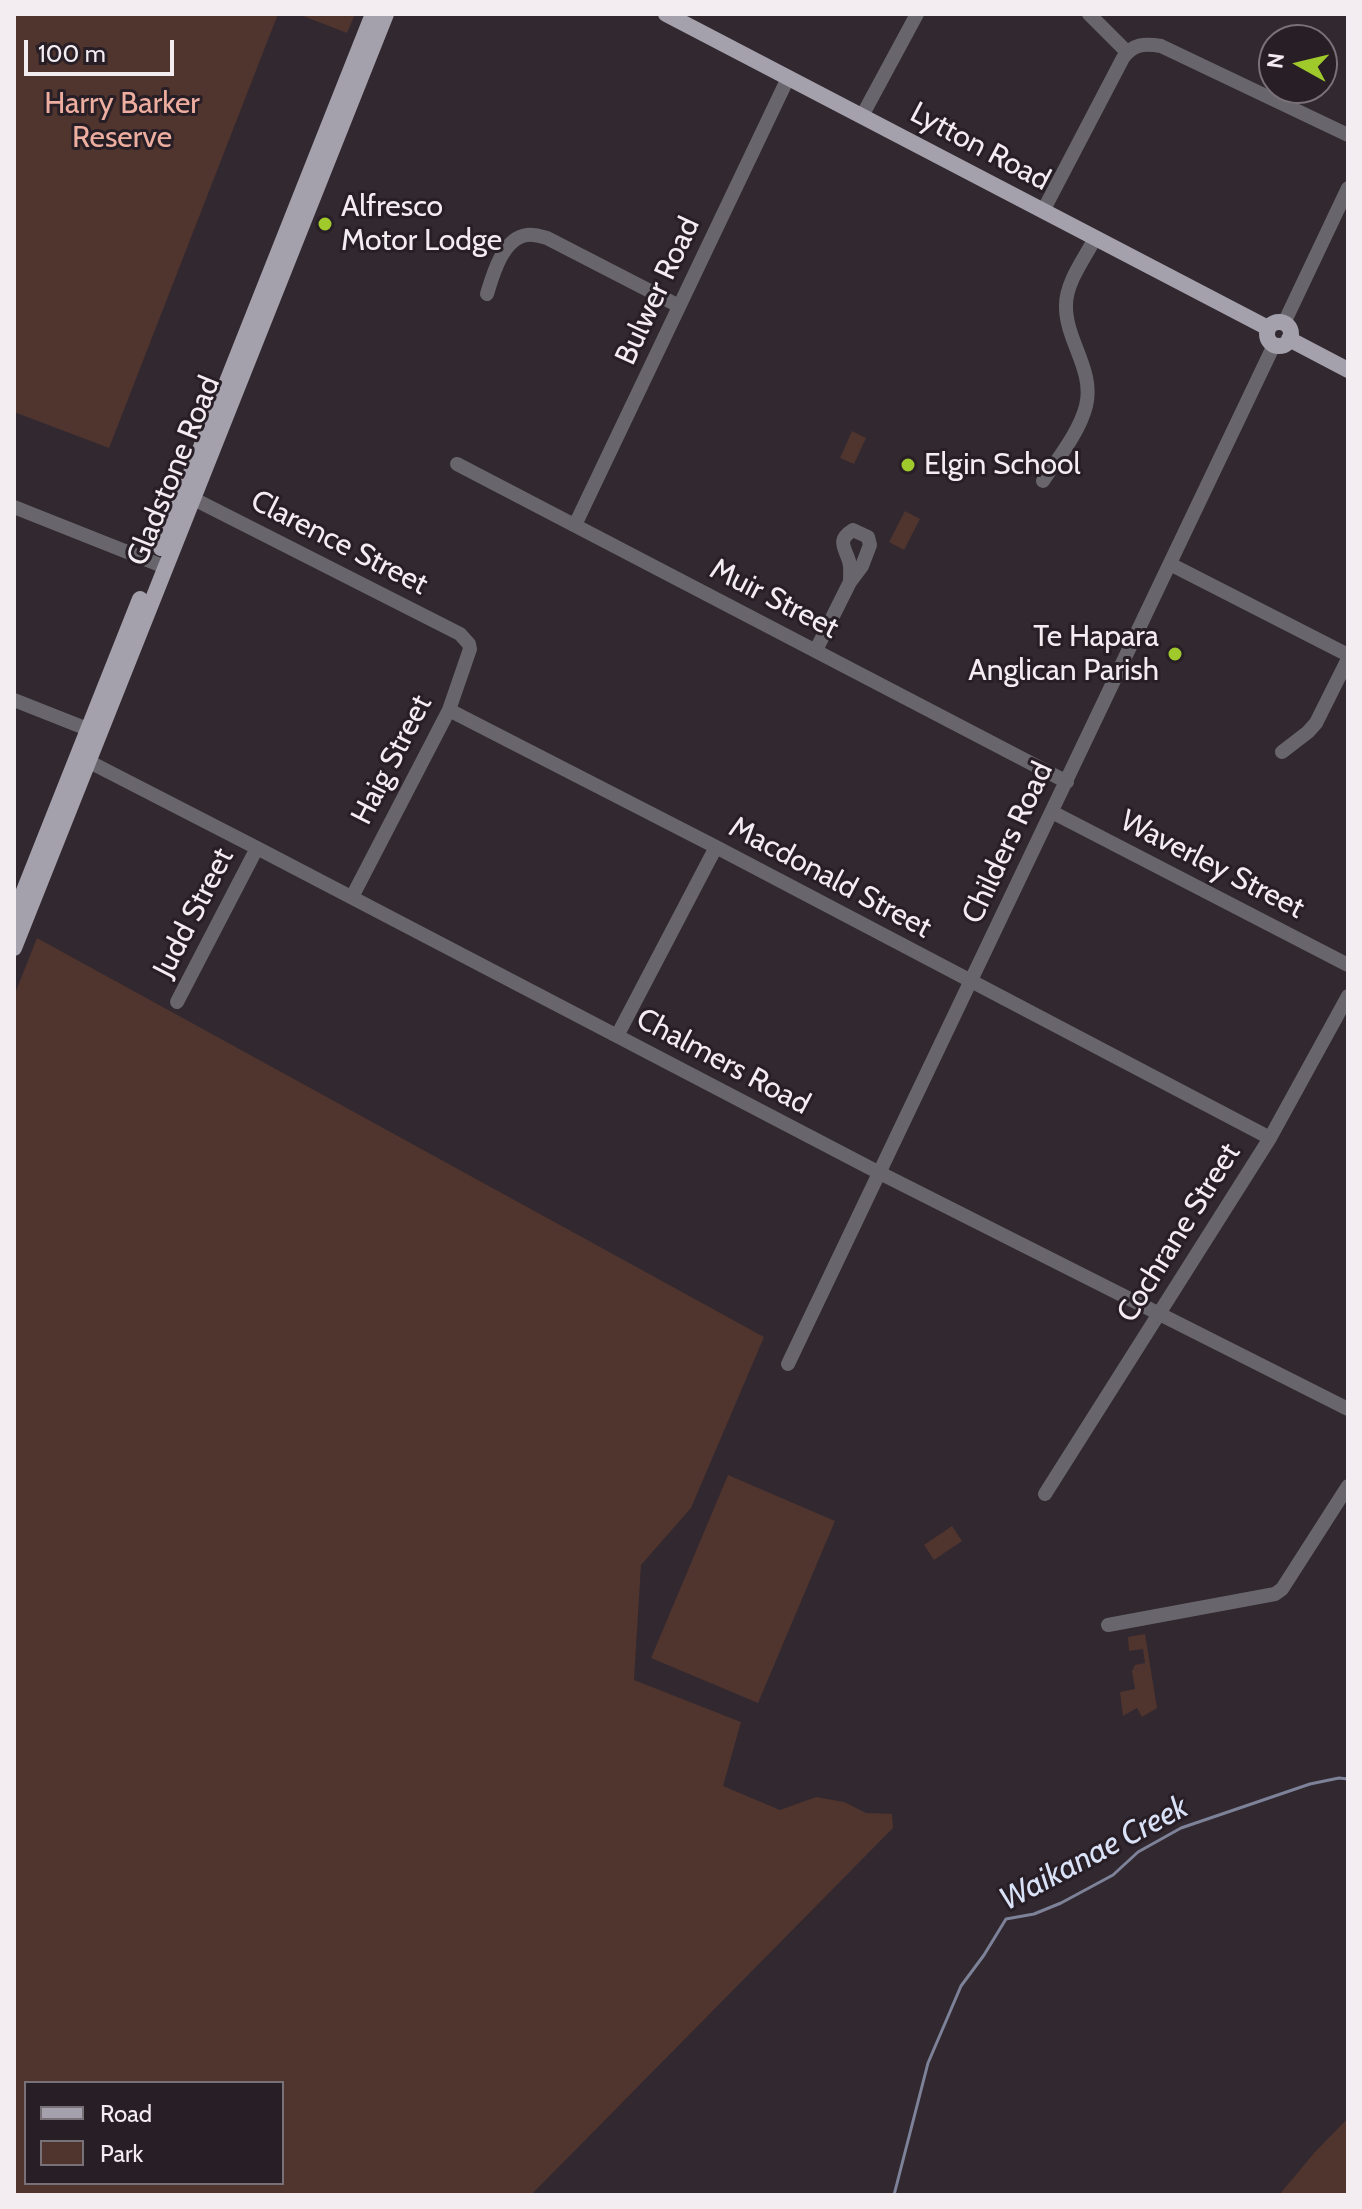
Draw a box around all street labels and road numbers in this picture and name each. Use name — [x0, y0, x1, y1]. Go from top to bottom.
street label: Lytton Road — [904, 95, 1056, 199]
street label: Bulwer Road — [608, 211, 708, 371]
street label: Gladstone Road — [120, 371, 228, 571]
street label: Clarence Street — [244, 483, 434, 603]
street label: Muir Street — [704, 551, 844, 647]
street label: Haig Street — [344, 689, 440, 831]
street label: Childers Road — [955, 757, 1061, 929]
street label: Waverley Street — [1114, 803, 1310, 927]
street label: Macdonald Street — [723, 810, 937, 946]
street label: Judd Street — [146, 842, 242, 984]
street label: Chalmers Road — [630, 1001, 816, 1123]
street label: Cochrane Street — [1110, 1137, 1248, 1329]

